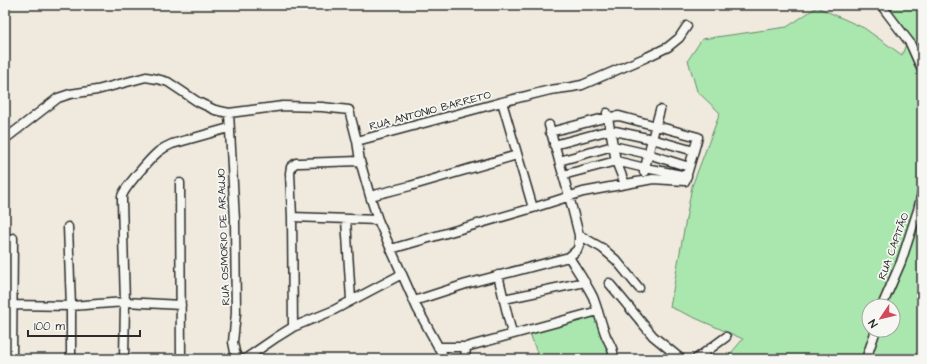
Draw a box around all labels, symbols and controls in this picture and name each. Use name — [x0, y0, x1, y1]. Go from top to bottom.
street label: RUA ANTONIO BARRETO — [368, 87, 493, 134]
street label: RUA OSMORIO DE ARAUJO — [214, 168, 233, 306]
street label: RUA CAPITÃO — [874, 210, 913, 282]
north arrow — [861, 298, 901, 338]
scale bar — [28, 312, 140, 338]
text: N — [865, 316, 881, 331]
text: 100 m — [34, 318, 65, 335]

